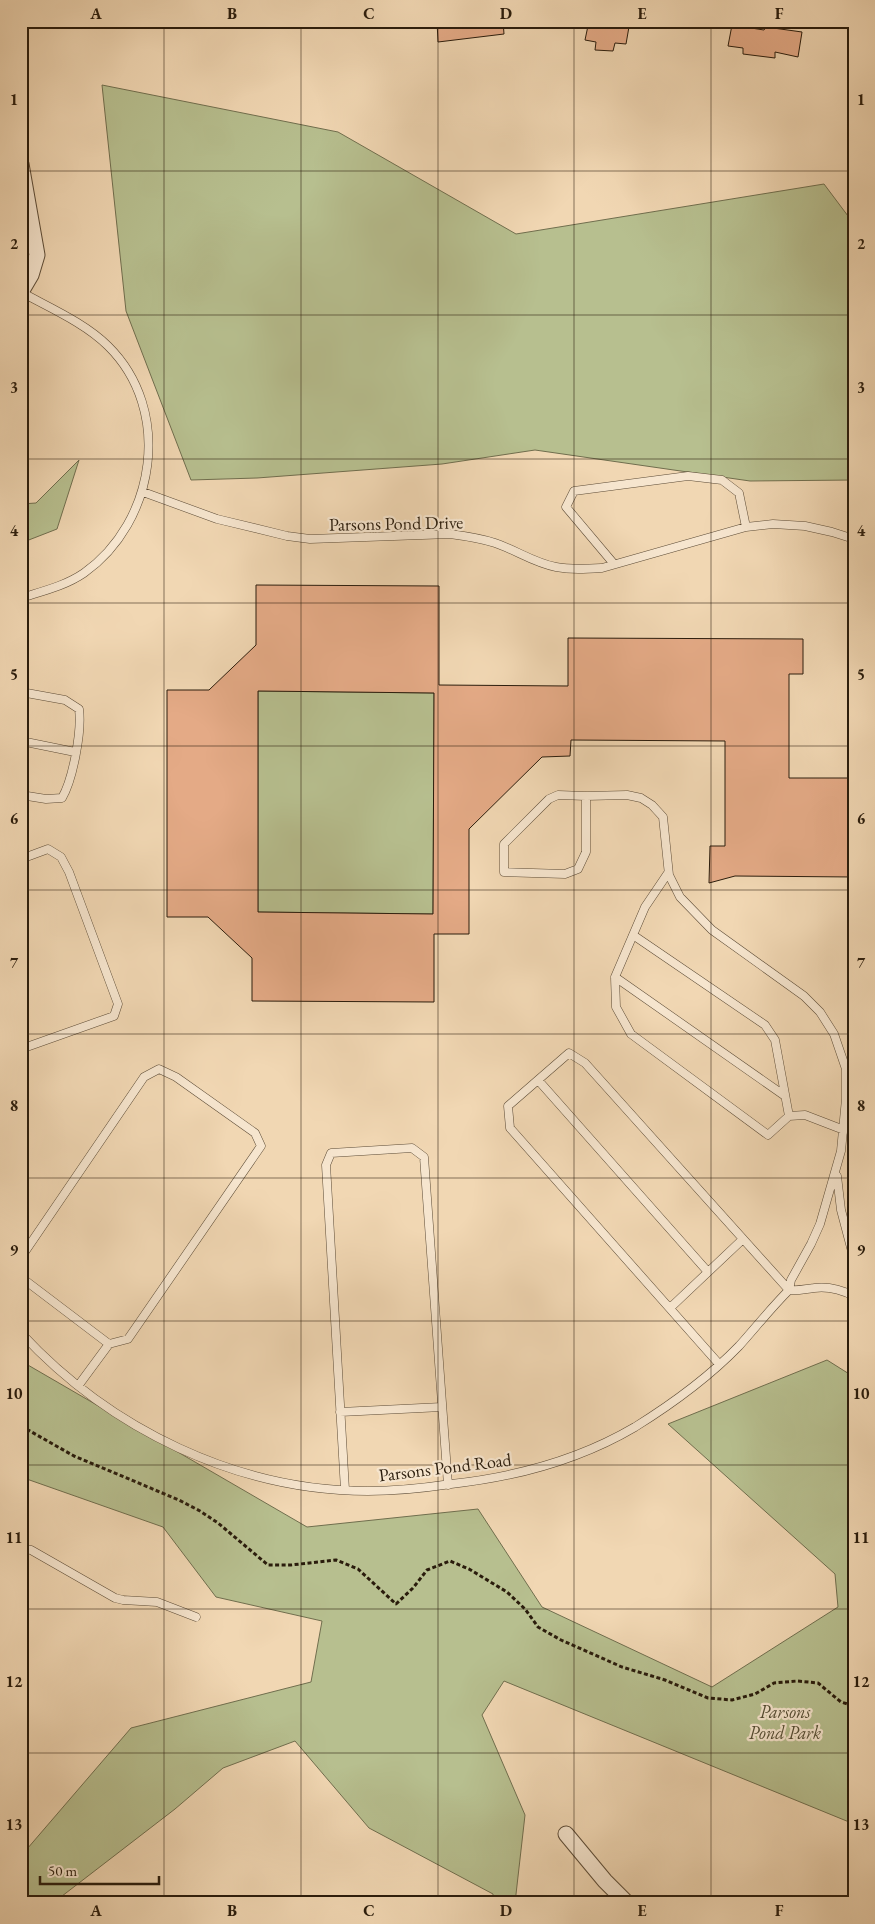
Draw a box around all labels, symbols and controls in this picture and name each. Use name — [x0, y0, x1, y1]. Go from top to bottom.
text: A — [89, 3, 102, 24]
text: B — [227, 3, 237, 24]
text: C — [363, 3, 375, 24]
text: D — [500, 3, 512, 24]
text: E — [637, 3, 647, 24]
text: F — [775, 3, 784, 24]
text: 1 — [10, 89, 18, 110]
text: 1 — [857, 89, 865, 110]
text: 2 — [10, 233, 19, 254]
text: 2 — [857, 233, 866, 254]
text: 3 — [10, 377, 18, 398]
text: 3 — [857, 377, 865, 398]
street label: Parsons Pond Drive — [329, 510, 463, 536]
text: 4 — [10, 520, 19, 541]
text: 4 — [857, 520, 866, 541]
text: 5 — [10, 664, 18, 685]
text: 5 — [857, 664, 865, 685]
text: 6 — [10, 808, 19, 829]
text: 6 — [857, 808, 866, 829]
text: 7 — [10, 952, 19, 973]
text: 7 — [857, 952, 866, 973]
text: 8 — [10, 1095, 18, 1116]
text: 8 — [857, 1095, 865, 1116]
text: 9 — [10, 1239, 19, 1260]
text: 9 — [857, 1239, 866, 1260]
text: 10 — [6, 1383, 23, 1404]
text: 10 — [853, 1383, 870, 1404]
street label: Parsons Pond Road — [377, 1447, 514, 1487]
text: 11 — [6, 1527, 22, 1548]
text: 11 — [853, 1527, 869, 1548]
text: 12 — [6, 1671, 23, 1692]
text: 12 — [853, 1671, 870, 1692]
park label: Parsons Pond Park — [749, 1700, 821, 1744]
text: 13 — [6, 1814, 22, 1835]
text: 13 — [853, 1814, 869, 1835]
scale bar — [40, 1854, 159, 1886]
text: 50 m — [48, 1861, 77, 1880]
text: A — [89, 1900, 102, 1921]
text: B — [227, 1900, 237, 1921]
text: C — [363, 1900, 375, 1921]
text: D — [500, 1900, 512, 1921]
text: E — [637, 1900, 647, 1921]
text: F — [775, 1900, 784, 1921]

